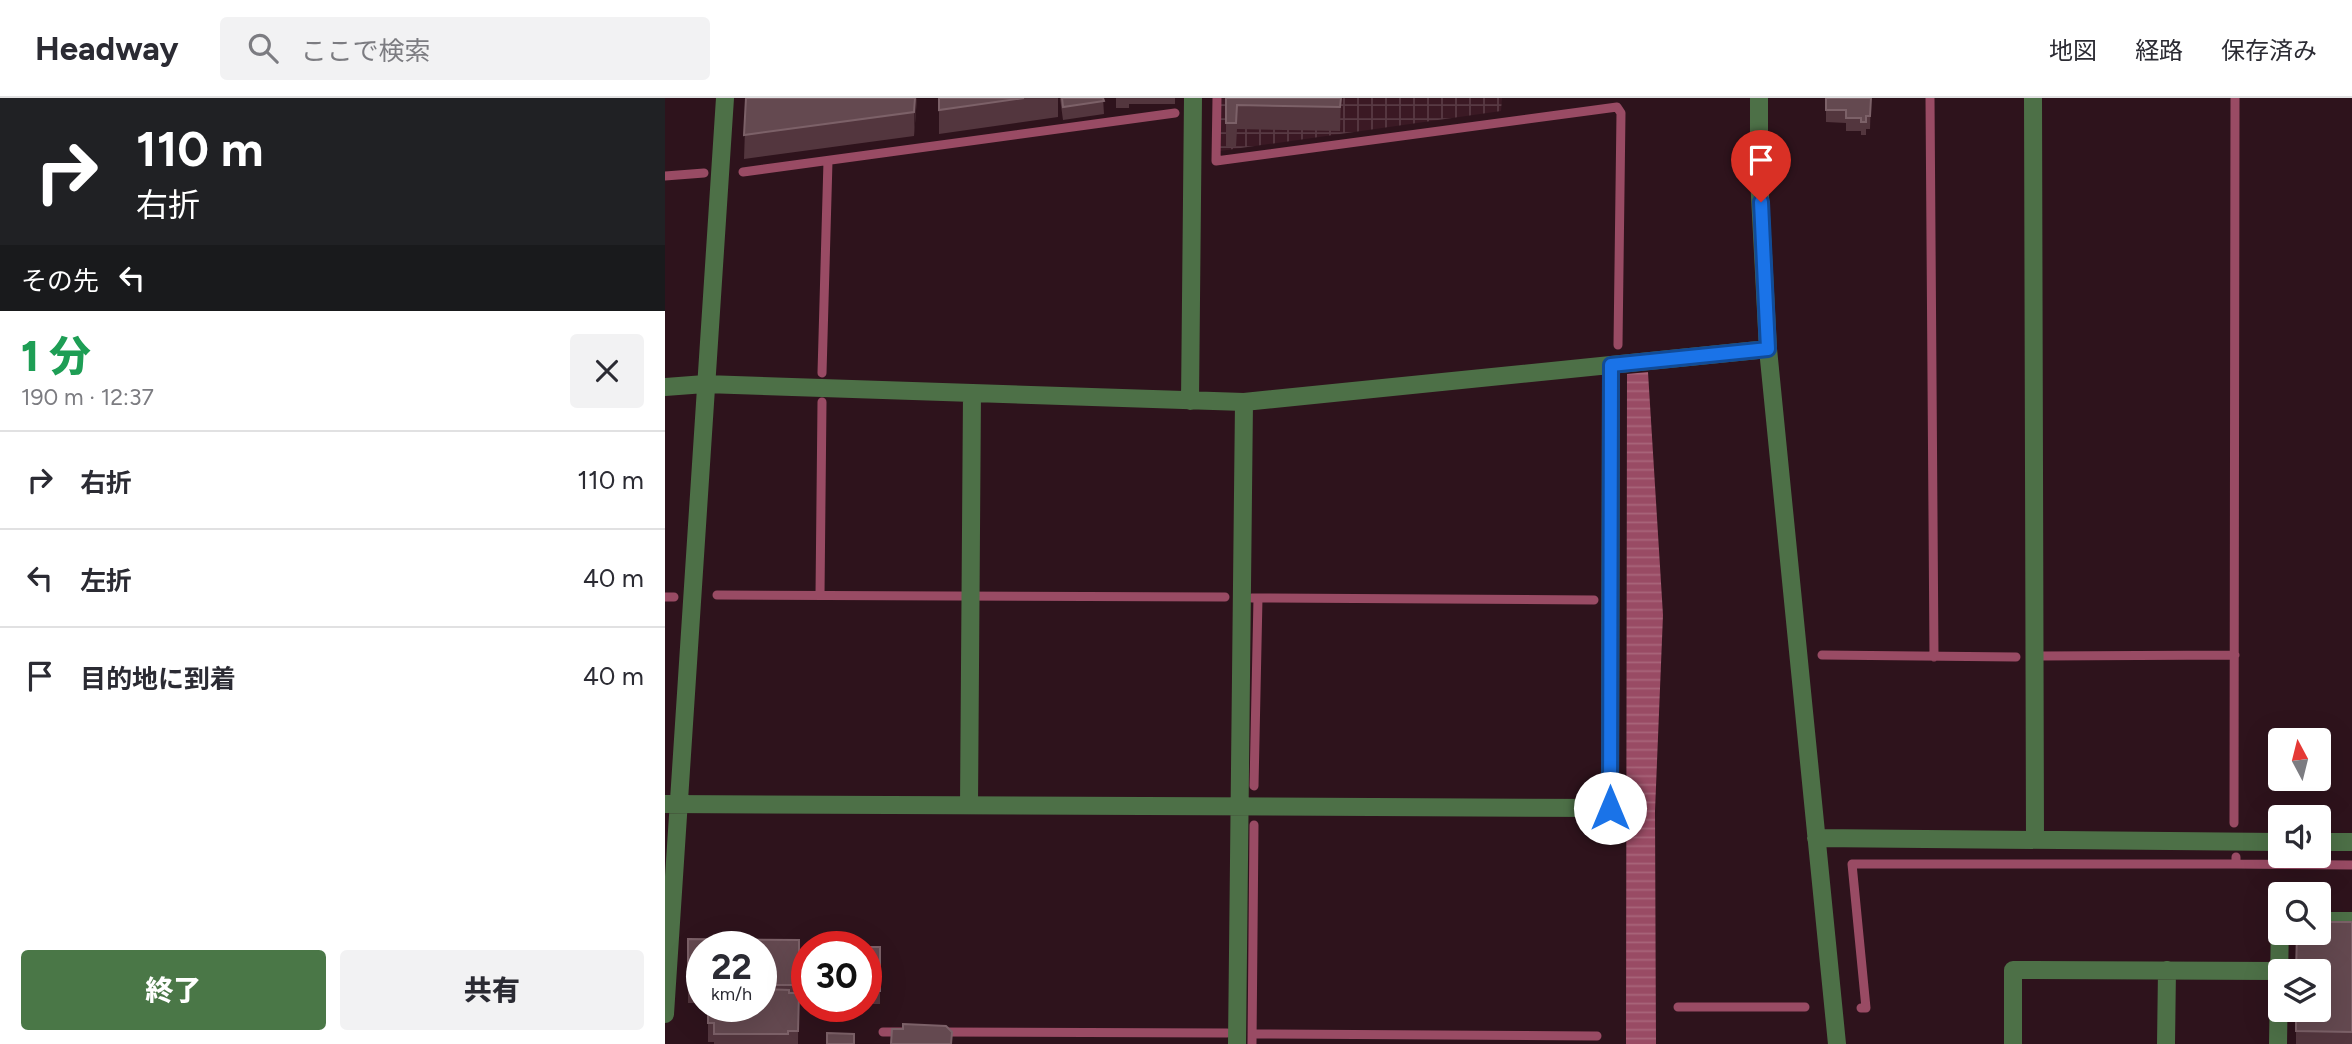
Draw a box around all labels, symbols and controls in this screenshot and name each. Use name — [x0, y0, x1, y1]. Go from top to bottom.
search box — [220, 17, 710, 80]
text: Headway — [35, 29, 178, 68]
icon: search — [244, 29, 282, 67]
text: ここで検索 — [300, 35, 430, 67]
text: 地図 — [2049, 36, 2097, 65]
text: 経路 — [2135, 36, 2183, 65]
text: 保存済み — [2221, 36, 2317, 65]
text: 110 m — [136, 119, 264, 178]
icon: right — [21, 126, 112, 217]
pin — [1731, 130, 1791, 202]
icon: arrive — [1742, 141, 1780, 179]
text: 右折 — [136, 186, 200, 224]
icon: left — [113, 259, 151, 297]
text: その先 — [21, 265, 99, 297]
text: 1 分 — [21, 331, 91, 382]
button: close — [570, 334, 644, 408]
text: 190 m · 12:37 — [21, 383, 154, 411]
icon: right — [21, 461, 59, 499]
text: 110 m — [577, 464, 644, 496]
text: 右折 — [80, 467, 132, 499]
icon: left — [21, 559, 59, 597]
text: 40 m — [583, 562, 644, 594]
text: 左折 — [80, 565, 132, 597]
icon: arrive — [21, 657, 59, 695]
text: 40 m — [583, 660, 644, 692]
text: 目的地に到着 — [80, 663, 236, 695]
north arrow — [2268, 728, 2331, 791]
map controls — [2268, 728, 2331, 1022]
position arrow — [1573, 771, 1647, 845]
button: sound — [2268, 805, 2331, 868]
button: search — [2268, 882, 2331, 945]
speed limit sign: 30 — [791, 931, 882, 1022]
text: 22 — [711, 946, 752, 988]
button: 終了 — [21, 950, 326, 1030]
button: 共有 — [340, 950, 644, 1030]
button: layers — [2268, 959, 2331, 1022]
text: km/h — [711, 983, 752, 1005]

